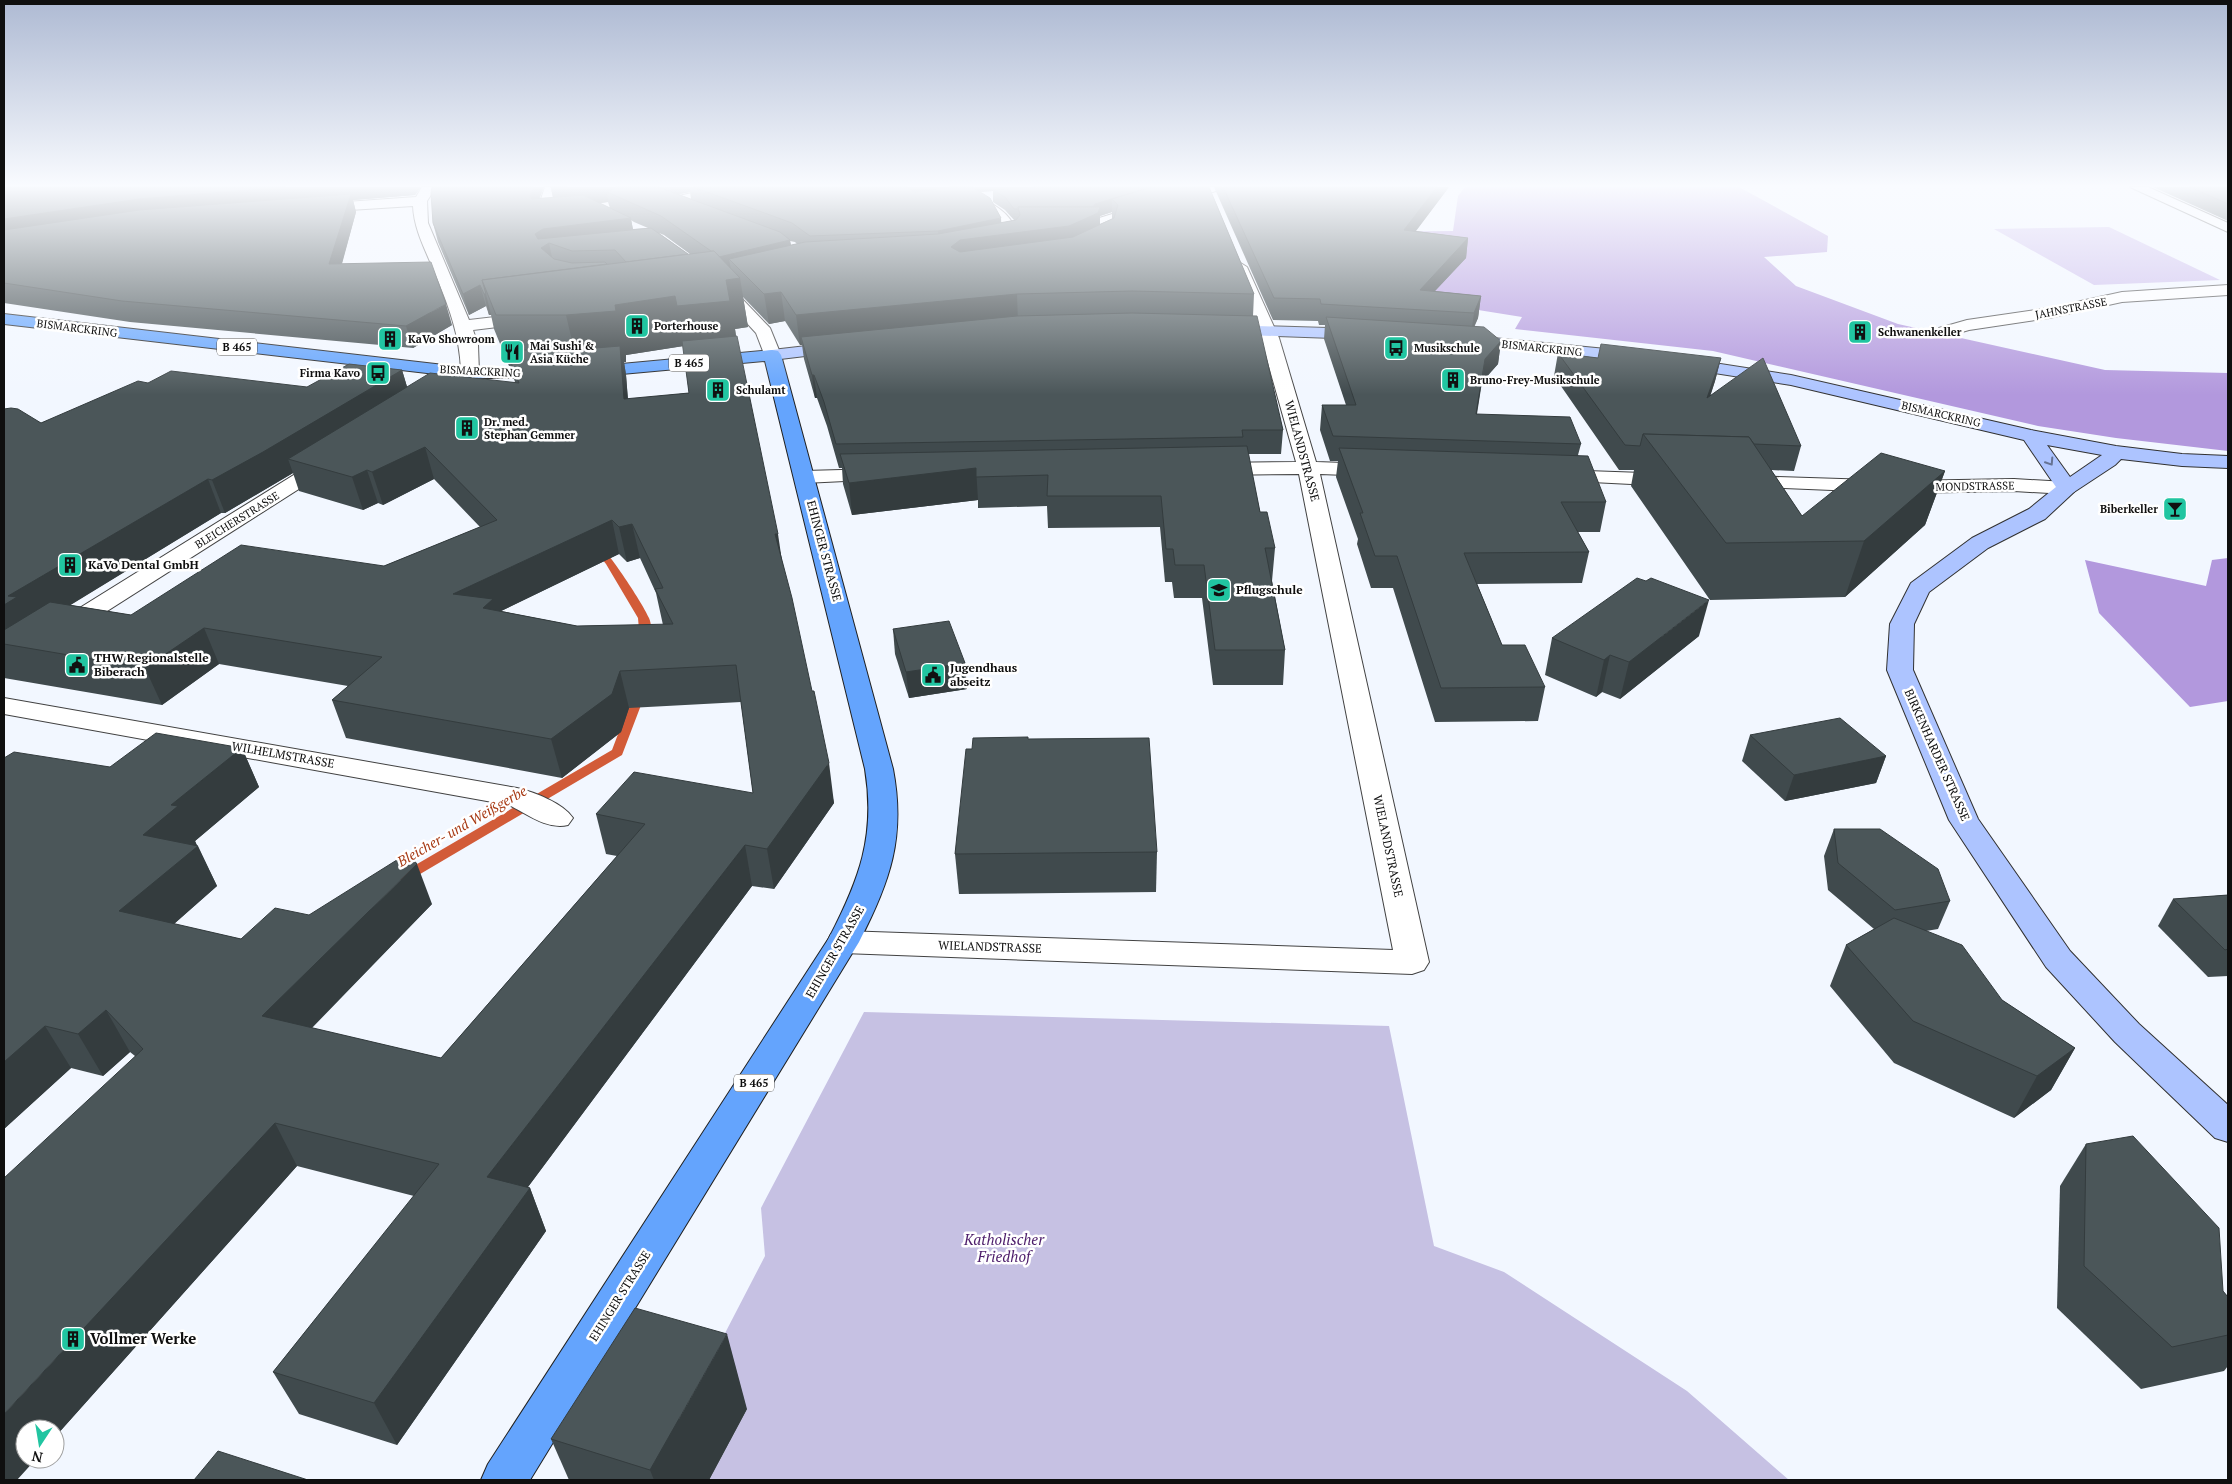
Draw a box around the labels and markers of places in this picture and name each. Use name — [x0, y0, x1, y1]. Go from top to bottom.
building icon: Porterhouse — [624, 313, 650, 339]
place label: Porterhouse — [654, 319, 718, 333]
building icon: Schwanenkeller — [1847, 319, 1873, 345]
place label: Schwanenkeller — [1878, 325, 1962, 339]
building icon: KaVo Showroom — [377, 326, 403, 352]
place label: KaVo Showroom — [408, 332, 495, 346]
bus stop icon: Musikschule — [1383, 335, 1409, 361]
restaurant icon: Mai Sushi & Asia Küche — [499, 339, 525, 365]
place label: Mai Sushi & Asia Küche — [530, 339, 595, 366]
place label: Musikschule — [1414, 341, 1480, 355]
bus stop icon: Firma Kavo — [365, 360, 391, 386]
place label: Firma Kavo — [300, 366, 360, 380]
building icon: Bruno-Frey-Musikschule — [1440, 367, 1466, 393]
place label: Bruno-Frey-Musikschule — [1470, 373, 1600, 387]
building icon: Schulamt — [705, 377, 731, 403]
place label: Schulamt — [736, 383, 786, 397]
building icon: Dr. med. Stephan Gemmer — [454, 415, 480, 441]
place label: Dr. med. Stephan Gemmer — [484, 415, 575, 442]
bar icon: Biberkeller — [2162, 496, 2188, 522]
place label: Biberkeller — [2100, 502, 2158, 516]
building icon: KaVo Dental GmbH — [57, 552, 83, 578]
place label: KaVo Dental GmbH — [88, 557, 199, 572]
school or university icon: Pflugschule — [1206, 577, 1232, 603]
place label: Pflugschule — [1236, 582, 1303, 597]
place label: THW Regionalstelle Biberach — [94, 650, 209, 679]
public building icon: THW Regionalstelle Biberach — [64, 652, 90, 678]
place label: Jugendhaus abseitz — [950, 660, 1018, 689]
public building icon: Jugendhaus abseitz — [920, 662, 946, 688]
building icon: Vollmer Werke — [60, 1326, 86, 1352]
place label: Vollmer Werke — [90, 1328, 196, 1348]

